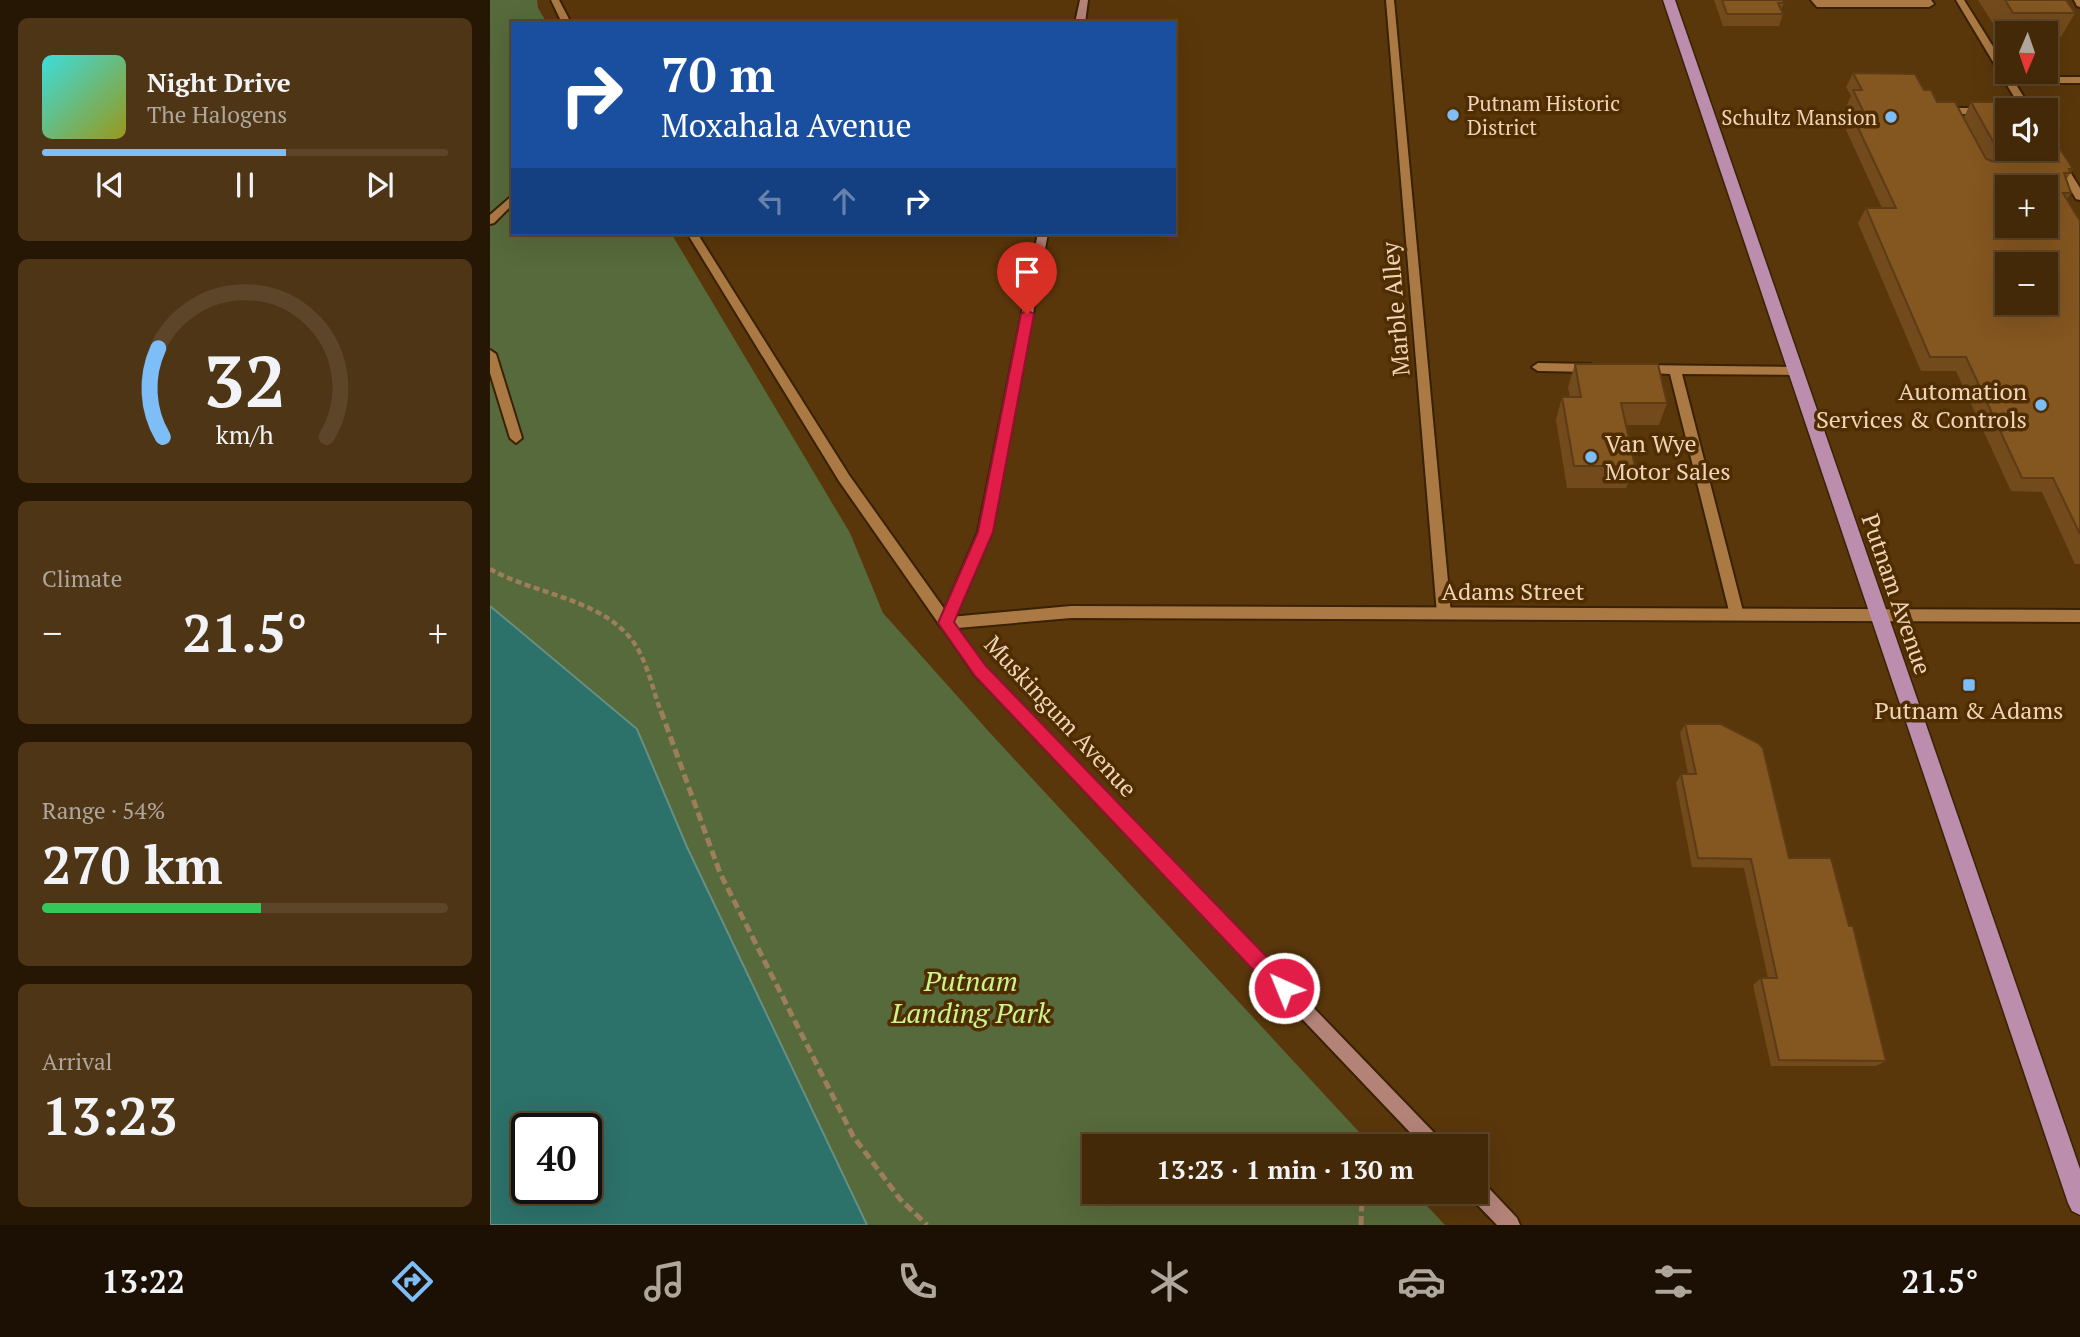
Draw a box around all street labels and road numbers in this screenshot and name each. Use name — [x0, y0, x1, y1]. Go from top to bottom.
street label: Marble Alley — [1373, 240, 1417, 377]
street label: Putnam Avenue — [1855, 509, 1939, 679]
street label: Adams Street — [1442, 575, 1584, 607]
street label: Muskingum Avenue — [978, 628, 1144, 804]

